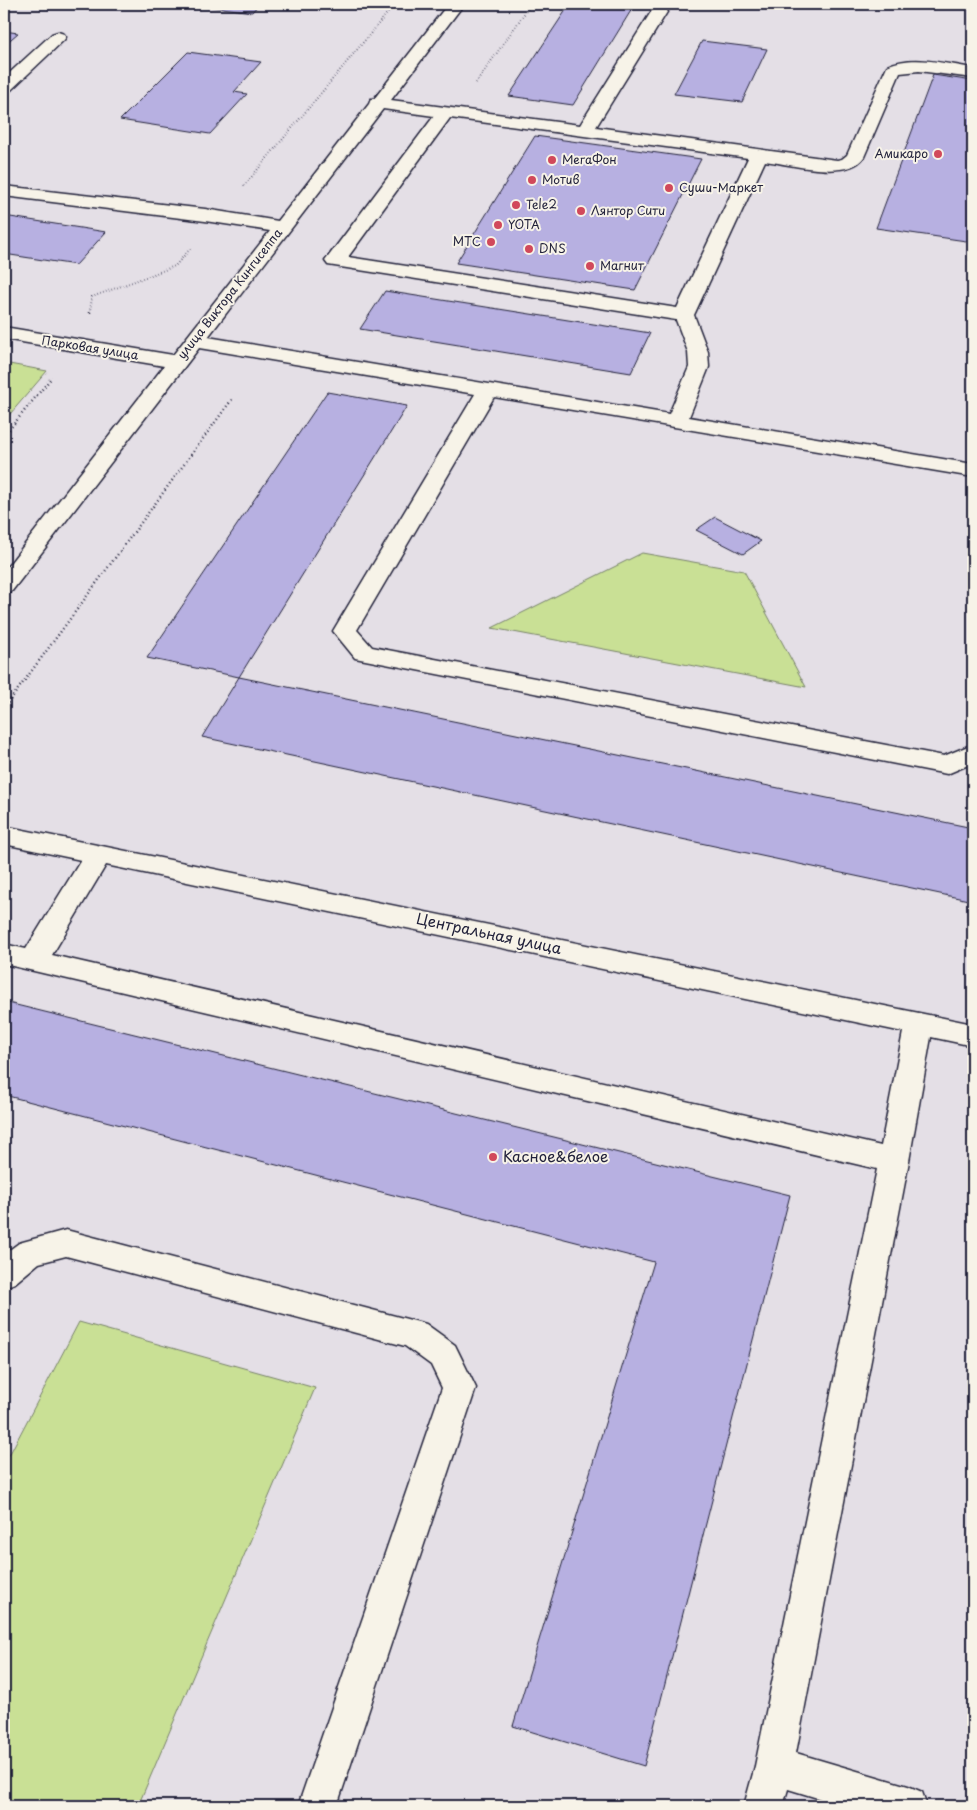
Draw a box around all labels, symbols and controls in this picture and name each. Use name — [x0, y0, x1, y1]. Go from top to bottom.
place label: Амикаро — [875, 144, 928, 162]
marker: Амикаро — [932, 148, 944, 160]
place label: МегаФон — [562, 150, 617, 168]
marker: МегаФон — [546, 154, 558, 166]
place label: Мотив — [542, 170, 579, 188]
marker: Мотив — [526, 174, 538, 186]
place label: Суши-Маркет — [679, 178, 763, 196]
marker: Суши-Маркет — [663, 182, 675, 194]
place label: Tele2 — [526, 195, 557, 213]
marker: Tele2 — [510, 199, 522, 211]
place label: Лянтор Сити — [591, 201, 665, 219]
marker: Лянтор Сити — [575, 205, 587, 217]
place label: YOTA — [508, 215, 540, 233]
marker: YOTA — [492, 219, 504, 231]
street label: улица Виктора Кингисеппа — [172, 224, 286, 363]
place label: МТС — [453, 232, 481, 250]
marker: МТС — [485, 236, 497, 248]
place label: DNS — [539, 239, 566, 257]
marker: DNS — [523, 243, 535, 255]
place label: Магнит — [600, 256, 645, 274]
marker: Магнит — [584, 260, 596, 272]
street label: Парковая улица — [40, 330, 140, 364]
street label: Центральная улица — [415, 906, 565, 959]
place label: Касное&белое — [503, 1144, 609, 1167]
marker: Касное&белое — [487, 1151, 499, 1163]

